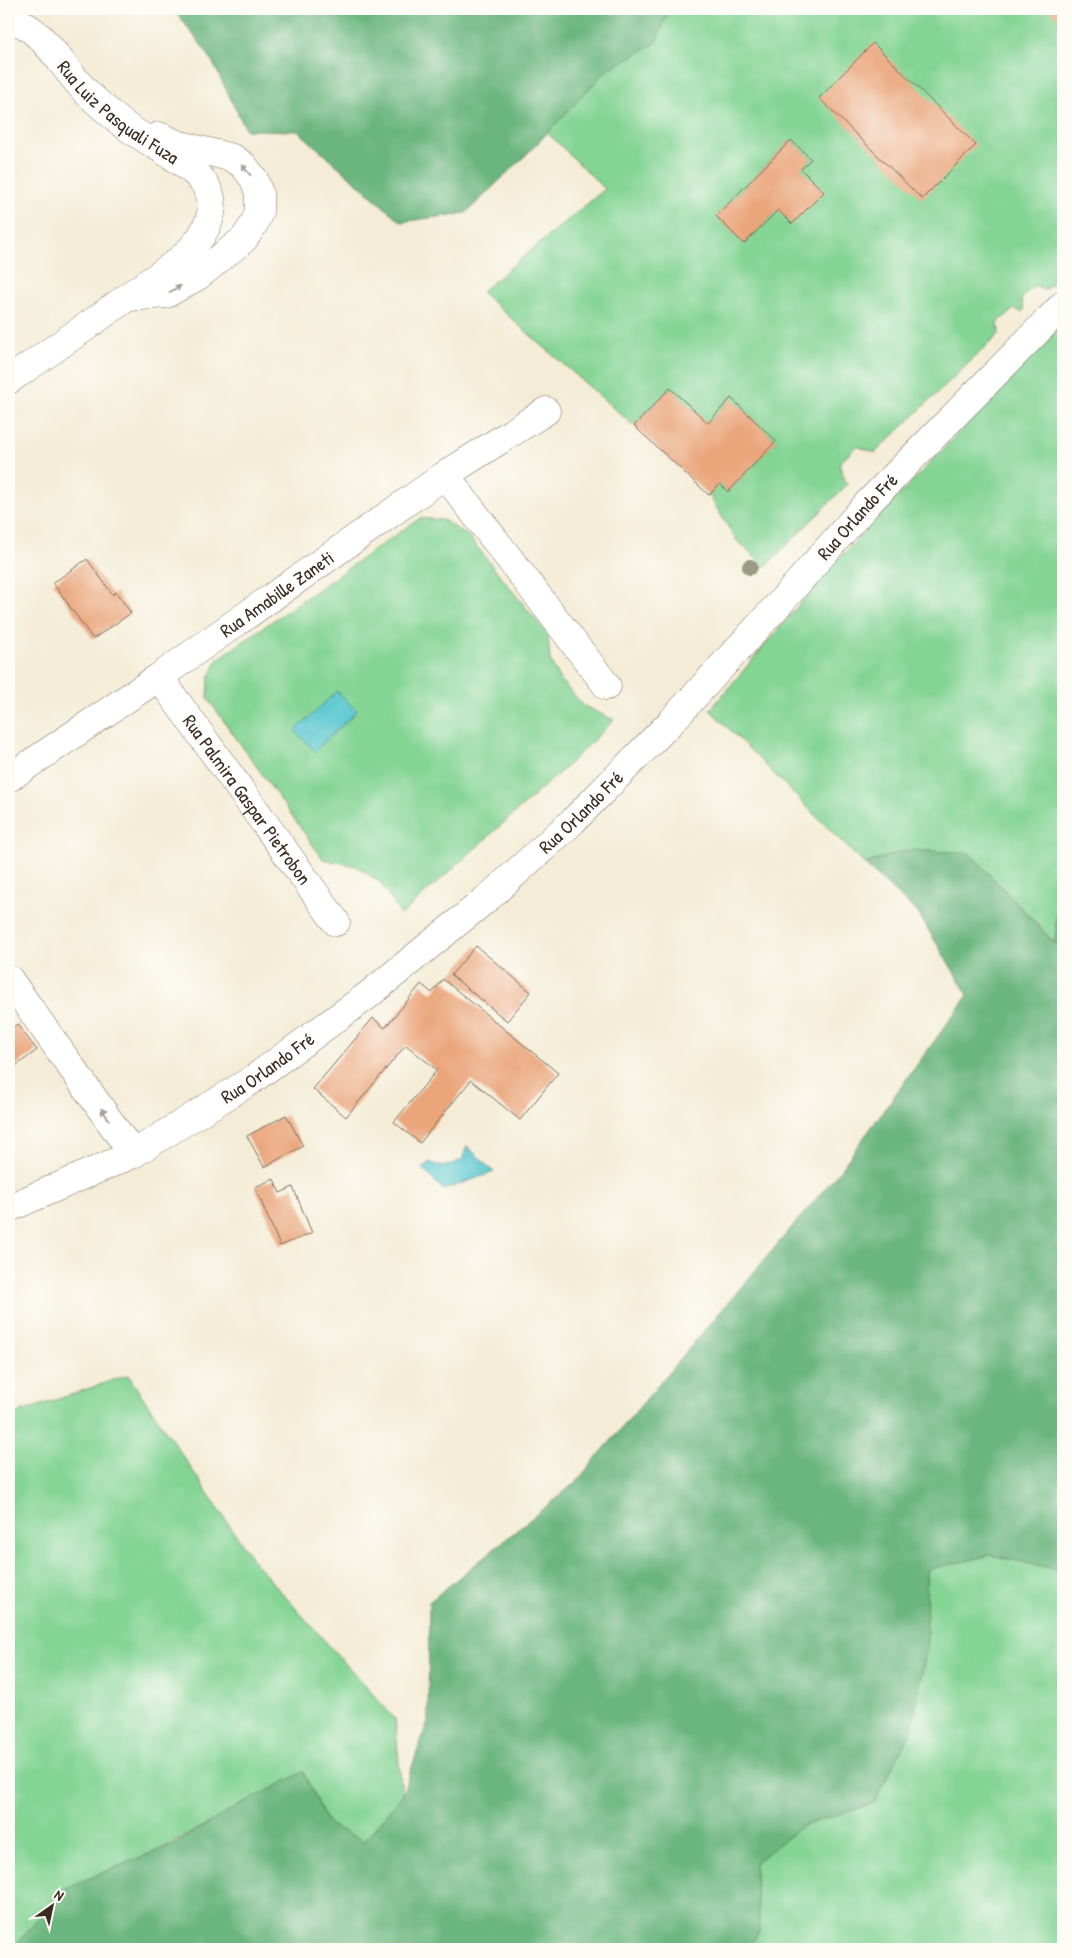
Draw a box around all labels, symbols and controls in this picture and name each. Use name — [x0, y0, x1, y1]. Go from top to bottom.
street label: Rua Luiz Pasquali Fuza — [52, 55, 185, 170]
one-way arrow — [240, 164, 251, 177]
one-way arrow — [168, 284, 181, 293]
street label: Rua Orlando Fré — [811, 467, 904, 565]
street label: Rua Amabille Zaneti — [215, 545, 339, 643]
street label: Rua Palmira Gaspar Pietrobon — [177, 709, 318, 890]
street label: Rua Orlando Fré — [533, 765, 629, 859]
street label: Rua Orlando Fré — [216, 1026, 320, 1109]
one-way arrow — [99, 1108, 110, 1121]
north arrow — [28, 1880, 78, 1930]
text: N — [51, 1885, 68, 1905]

